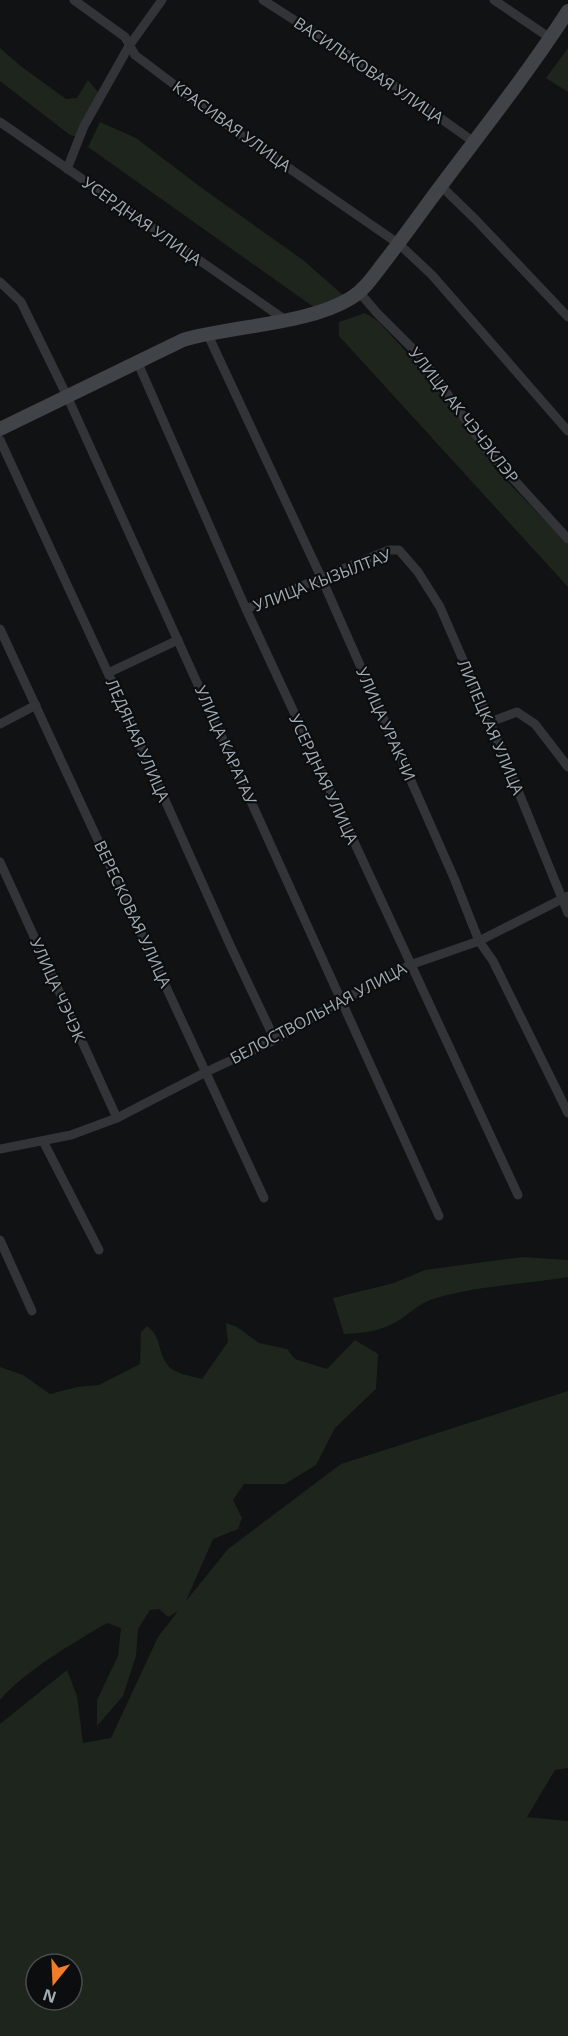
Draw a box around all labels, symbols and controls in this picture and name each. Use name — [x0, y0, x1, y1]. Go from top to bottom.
street label: ВАСИЛЬКОВАЯ УЛИЦА — [290, 12, 449, 129]
street label: КРАСИВАЯ УЛИЦА — [168, 75, 296, 177]
street label: УСЕРДНАЯ УЛИЦА — [78, 172, 207, 271]
street label: УЛИЦА АК ЧЭЧЭКЛЭР — [404, 343, 524, 487]
street label: УЛИЦА КЫЗЫЛТАУ — [250, 544, 394, 616]
street label: ЛИПЕЦКАЯ УЛИЦА — [453, 656, 530, 799]
street label: УЛИЦА УРАКЧИ — [351, 664, 421, 784]
street label: ЛЕДЯНАЯ УЛИЦА — [101, 675, 175, 806]
street label: УЛИЦА КАРАТАУ — [190, 682, 262, 808]
street label: УСЕРДНАЯ УЛИЦА — [284, 711, 364, 848]
street label: ВЕРЕСКОВАЯ УЛИЦА — [89, 837, 177, 992]
street label: УЛИЦА ЧЭЧЭК — [25, 935, 91, 1046]
street label: БЕЛОСТВОЛЬНАЯ УЛИЦА — [226, 957, 411, 1069]
north arrow — [24, 1952, 84, 2012]
text: N — [40, 1984, 59, 2009]

